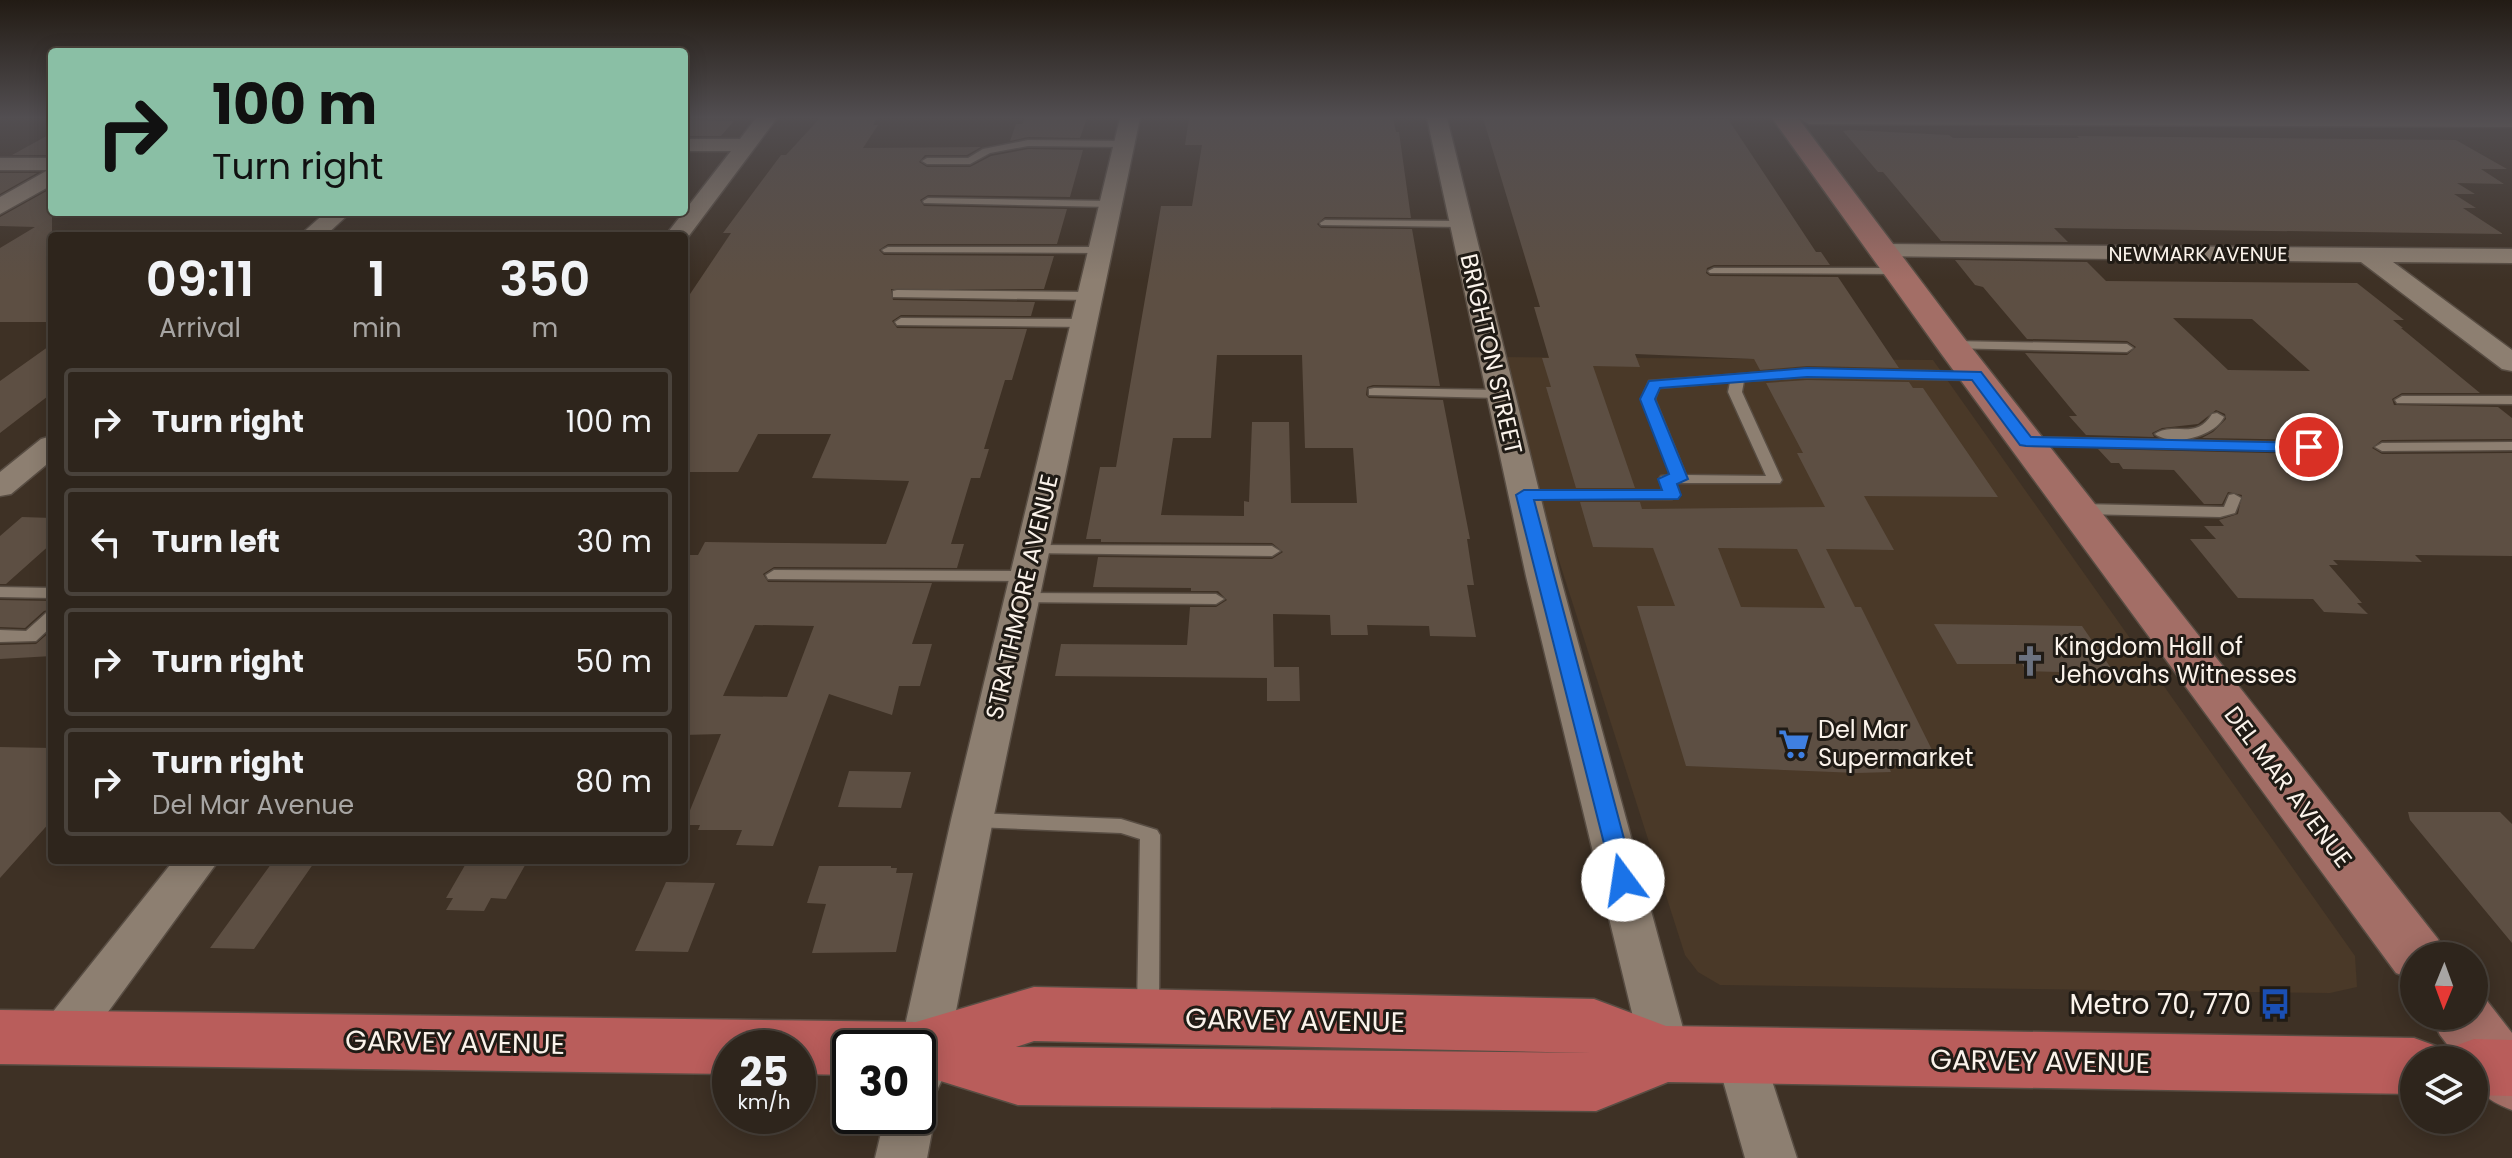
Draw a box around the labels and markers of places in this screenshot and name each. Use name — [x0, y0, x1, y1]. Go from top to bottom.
pin — [2275, 413, 2343, 481]
place label: Kingdom Hall of Jehovahs Witnesses — [2054, 630, 2297, 691]
church icon: Kingdom Hall of Jehovahs Witnesses — [2013, 644, 2047, 678]
place label: Del Mar Supermarket — [1818, 713, 1973, 774]
supermarket icon: Del Mar Supermarket — [1777, 727, 1811, 761]
place label: Metro 70, 770 — [2069, 985, 2251, 1024]
bus stop icon: Metro 70, 770 — [2258, 987, 2292, 1021]

